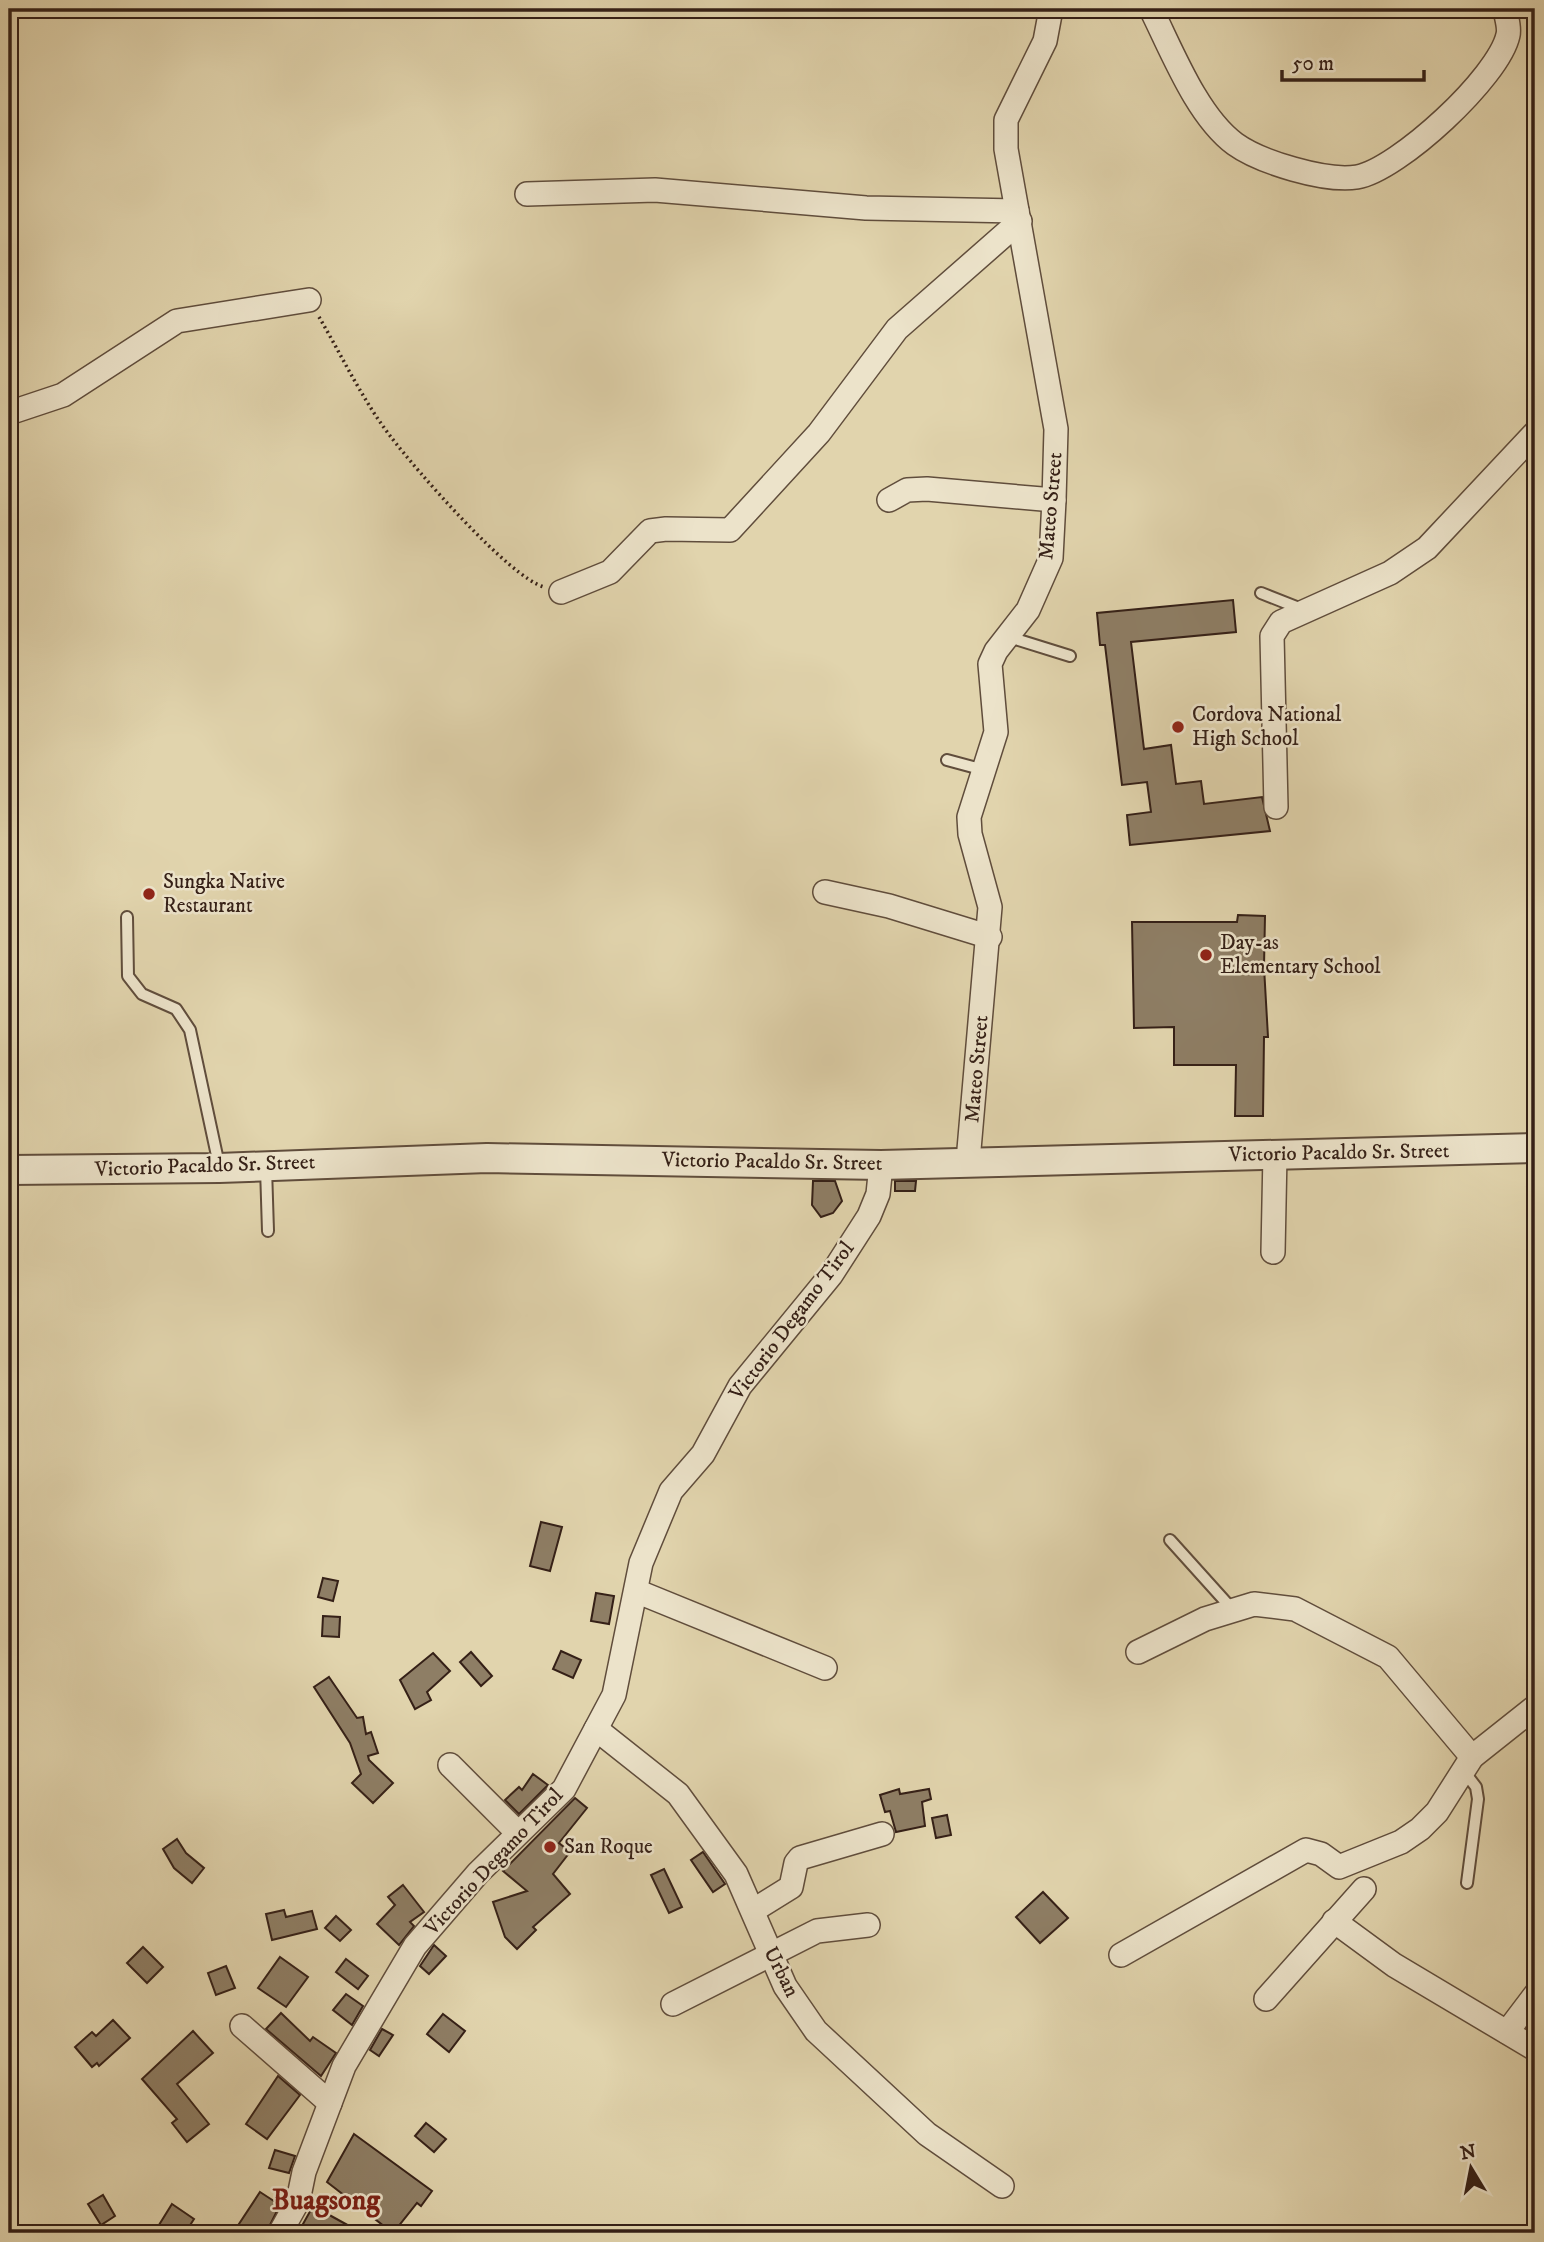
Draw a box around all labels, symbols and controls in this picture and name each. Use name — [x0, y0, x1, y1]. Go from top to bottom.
scale bar — [1282, 38, 1423, 82]
text: 50 m — [1292, 51, 1334, 77]
street label: Mateo Street — [1033, 451, 1069, 561]
place label: Cordova National High School — [1192, 702, 1342, 752]
marker: Cordova National High School — [1170, 719, 1186, 735]
place label: Sungka Native Restaurant — [163, 869, 285, 919]
marker: Sungka Native Restaurant — [141, 886, 157, 902]
place label: Day-as Elementary School — [1220, 930, 1381, 980]
marker: Day-as Elementary School — [1198, 947, 1214, 963]
street label: Mateo Street — [959, 1014, 995, 1124]
street label: Victorio Pacaldo Sr. Street — [1228, 1138, 1450, 1168]
street label: Victorio Pacaldo Sr. Street — [661, 1147, 883, 1177]
street label: Victorio Pacaldo Sr. Street — [93, 1149, 316, 1183]
street label: Victorio Degamo Tirol — [723, 1236, 861, 1406]
street label: Victorio Degamo Tirol — [418, 1782, 569, 1942]
place label: San Roque — [564, 1834, 653, 1860]
marker: San Roque — [542, 1839, 558, 1855]
street label: Urban — [757, 1942, 805, 2002]
north arrow — [1436, 2134, 1506, 2204]
text: N — [1459, 2140, 1478, 2165]
district label: Buagsong — [272, 2183, 381, 2218]

